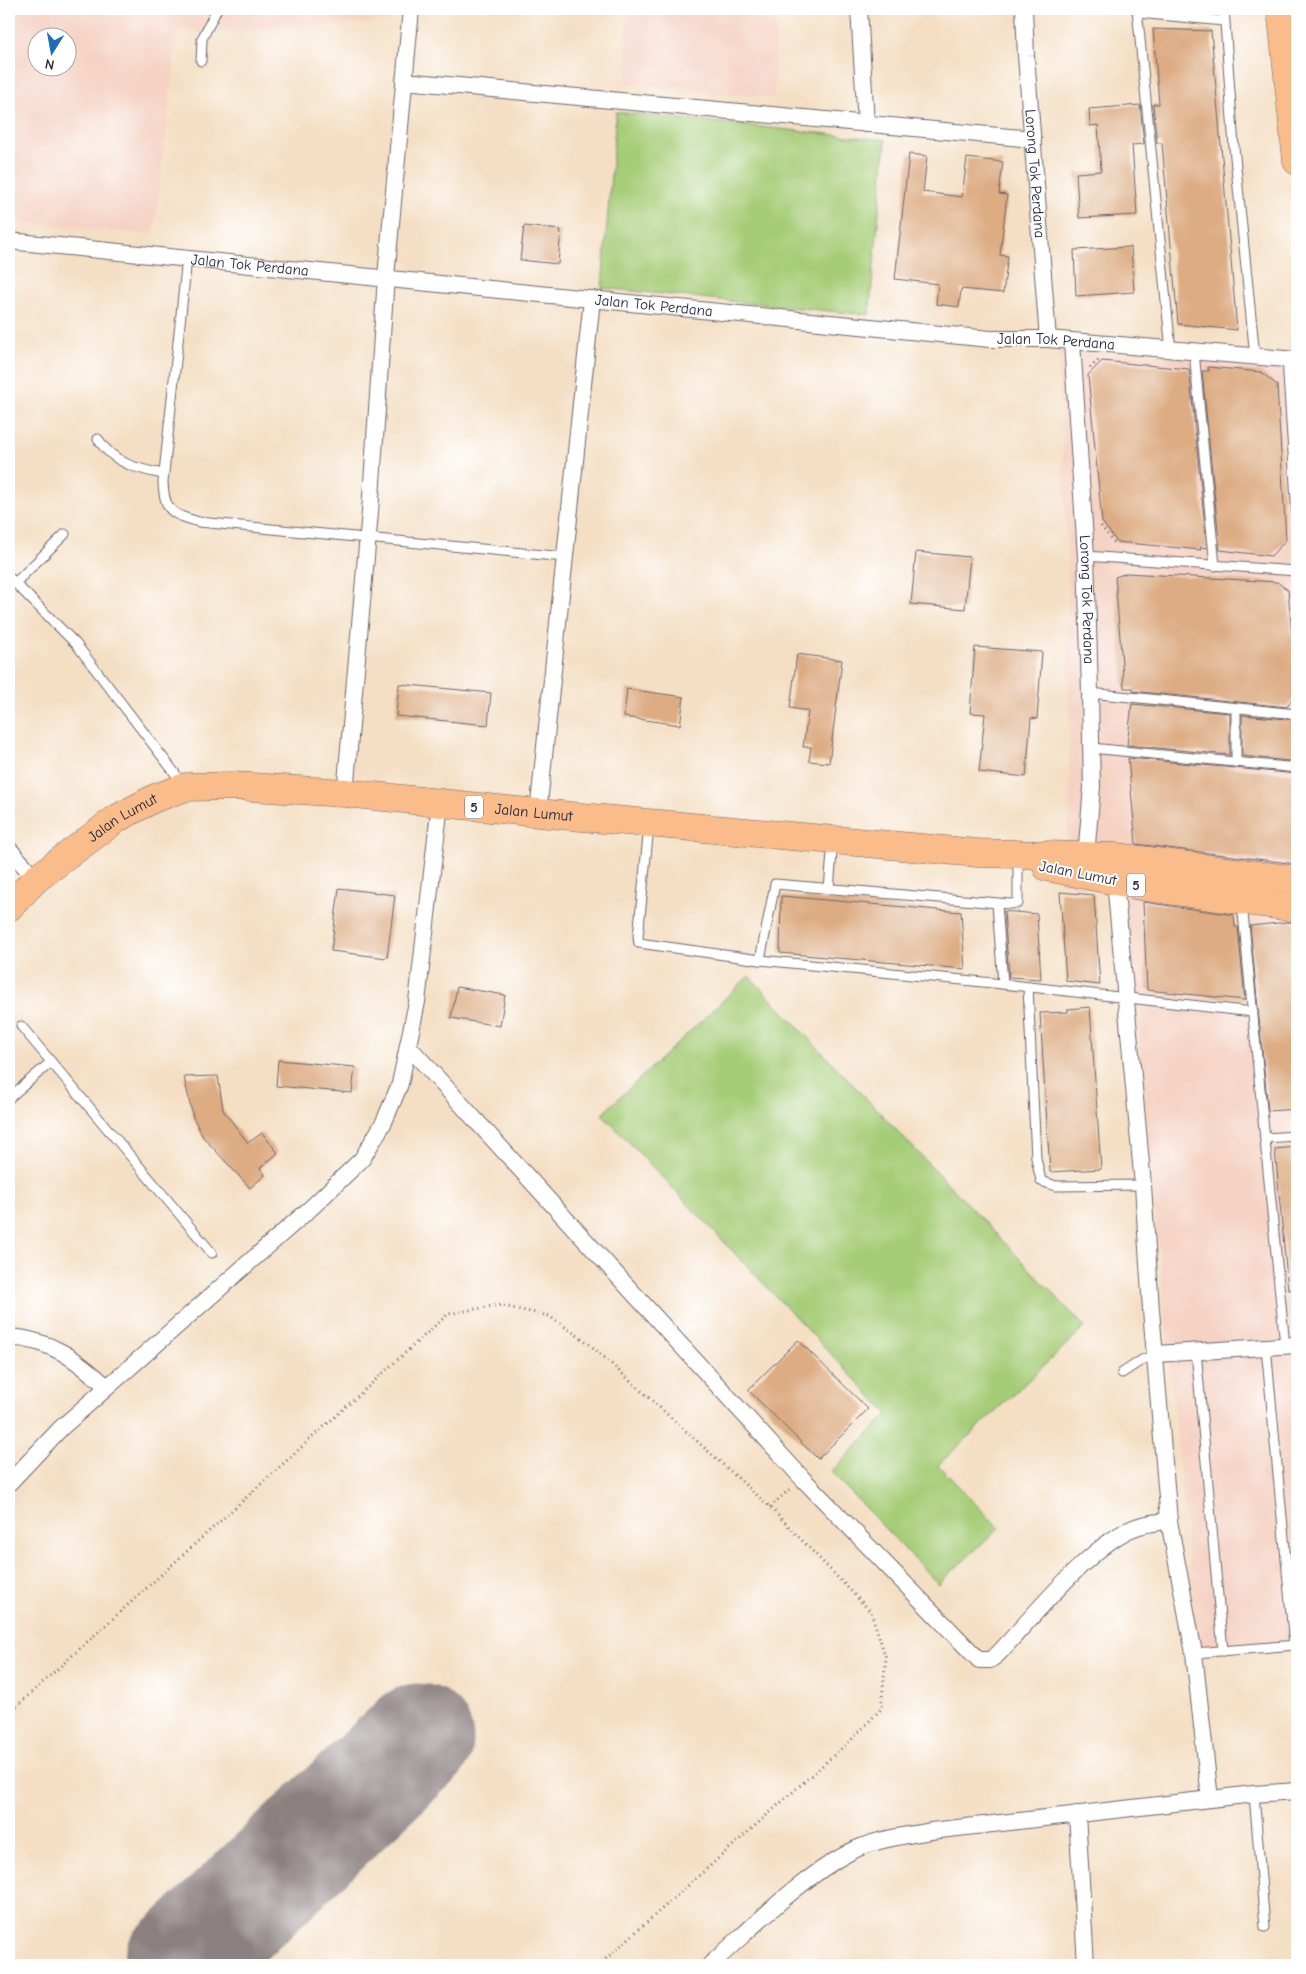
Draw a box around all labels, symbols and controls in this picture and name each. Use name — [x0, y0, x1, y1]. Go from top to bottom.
north arrow — [28, 28, 78, 78]
text: N — [44, 55, 56, 73]
street label: Lorong Tok Perdana — [1021, 108, 1049, 239]
street label: Jalan Tok Perdana — [190, 250, 309, 280]
street label: Jalan Tok Perdana — [594, 291, 713, 320]
street label: Jalan Tok Perdana — [997, 330, 1116, 354]
street label: Lorong Tok Perdana — [1076, 534, 1098, 664]
street label: Jalan Lumut — [84, 789, 161, 846]
road number: 5 — [465, 796, 483, 819]
street label: Jalan Lumut — [494, 800, 574, 825]
street label: Jalan Lumut — [1038, 857, 1119, 889]
road number: 5 — [1127, 874, 1145, 896]

